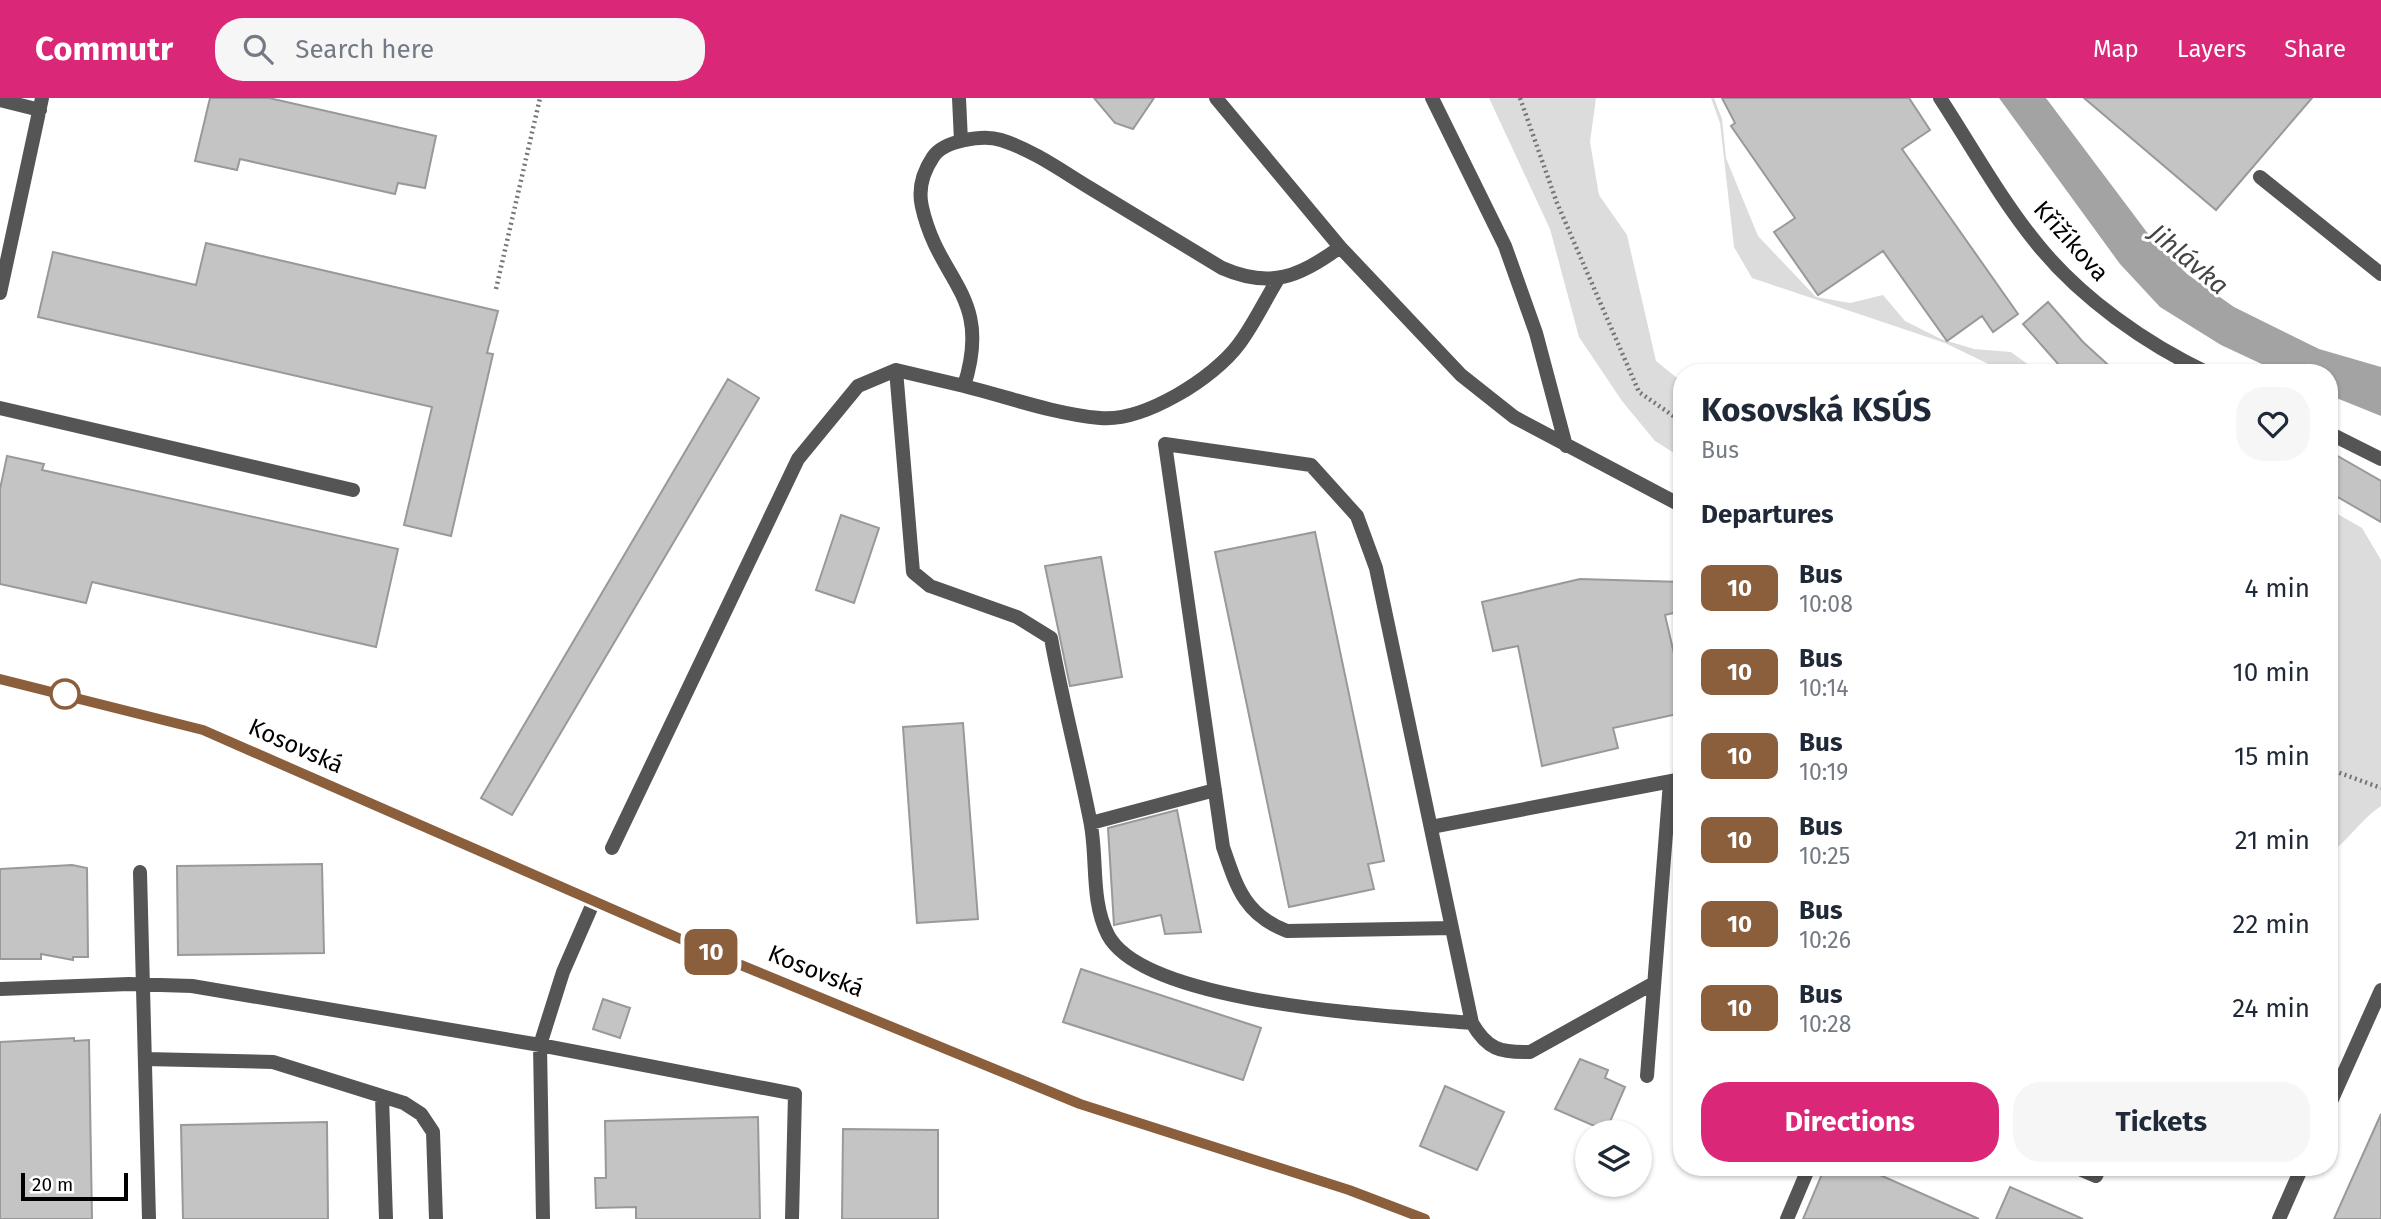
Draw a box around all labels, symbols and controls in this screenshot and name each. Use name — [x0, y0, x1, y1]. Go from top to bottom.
search box — [215, 18, 705, 81]
text: Commutr — [35, 29, 173, 69]
icon: search — [239, 30, 277, 68]
text: Search here — [295, 34, 434, 65]
text: Map — [2093, 35, 2139, 63]
text: Layers — [2177, 35, 2246, 63]
text: Share — [2284, 35, 2346, 63]
street label: Křižíkova — [2028, 195, 2114, 287]
water label: Jihlávka — [2141, 216, 2235, 301]
button: heart — [2236, 387, 2310, 461]
text: Kosovská KSÚS — [1701, 390, 1931, 430]
text: Bus — [1701, 436, 1739, 464]
text: Departures — [1701, 499, 1834, 530]
text: Bus — [1799, 559, 1842, 590]
text: 4 min — [2244, 573, 2310, 604]
text: 10 — [1727, 574, 1752, 602]
text: 10:08 — [1799, 590, 1853, 618]
text: Bus — [1799, 643, 1842, 674]
text: 10 min — [2232, 657, 2310, 688]
text: 10 — [1727, 658, 1752, 686]
text: 10:14 — [1799, 674, 1849, 702]
unlabelled marker — [50, 679, 80, 709]
street label: Kosovská — [244, 713, 348, 779]
text: Bus — [1799, 727, 1842, 758]
text: 15 min — [2234, 741, 2310, 772]
text: 10 — [1727, 742, 1752, 770]
text: 10:19 — [1799, 758, 1848, 786]
text: Bus — [1799, 811, 1842, 842]
text: 21 min — [2235, 825, 2310, 856]
text: 10 — [1727, 826, 1752, 854]
text: 10:25 — [1799, 842, 1850, 870]
text: Bus — [1799, 895, 1842, 926]
text: 22 min — [2233, 909, 2310, 940]
text: 10 — [1727, 910, 1752, 938]
text: 10:26 — [1799, 926, 1851, 954]
line badge: 10 — [680, 929, 742, 975]
text: 10 — [698, 938, 724, 966]
street label: Kosovská — [764, 939, 868, 1003]
text: Bus — [1799, 979, 1842, 1010]
text: 24 min — [2232, 993, 2310, 1024]
text: 10 — [1727, 994, 1752, 1022]
text: 10:28 — [1799, 1010, 1851, 1038]
button: Directions — [1701, 1082, 1999, 1162]
button: Tickets — [2013, 1082, 2310, 1162]
map controls — [1575, 1120, 1652, 1197]
button: layers — [1575, 1120, 1652, 1197]
scale bar — [21, 1170, 128, 1202]
text: 20 m — [32, 1173, 73, 1196]

